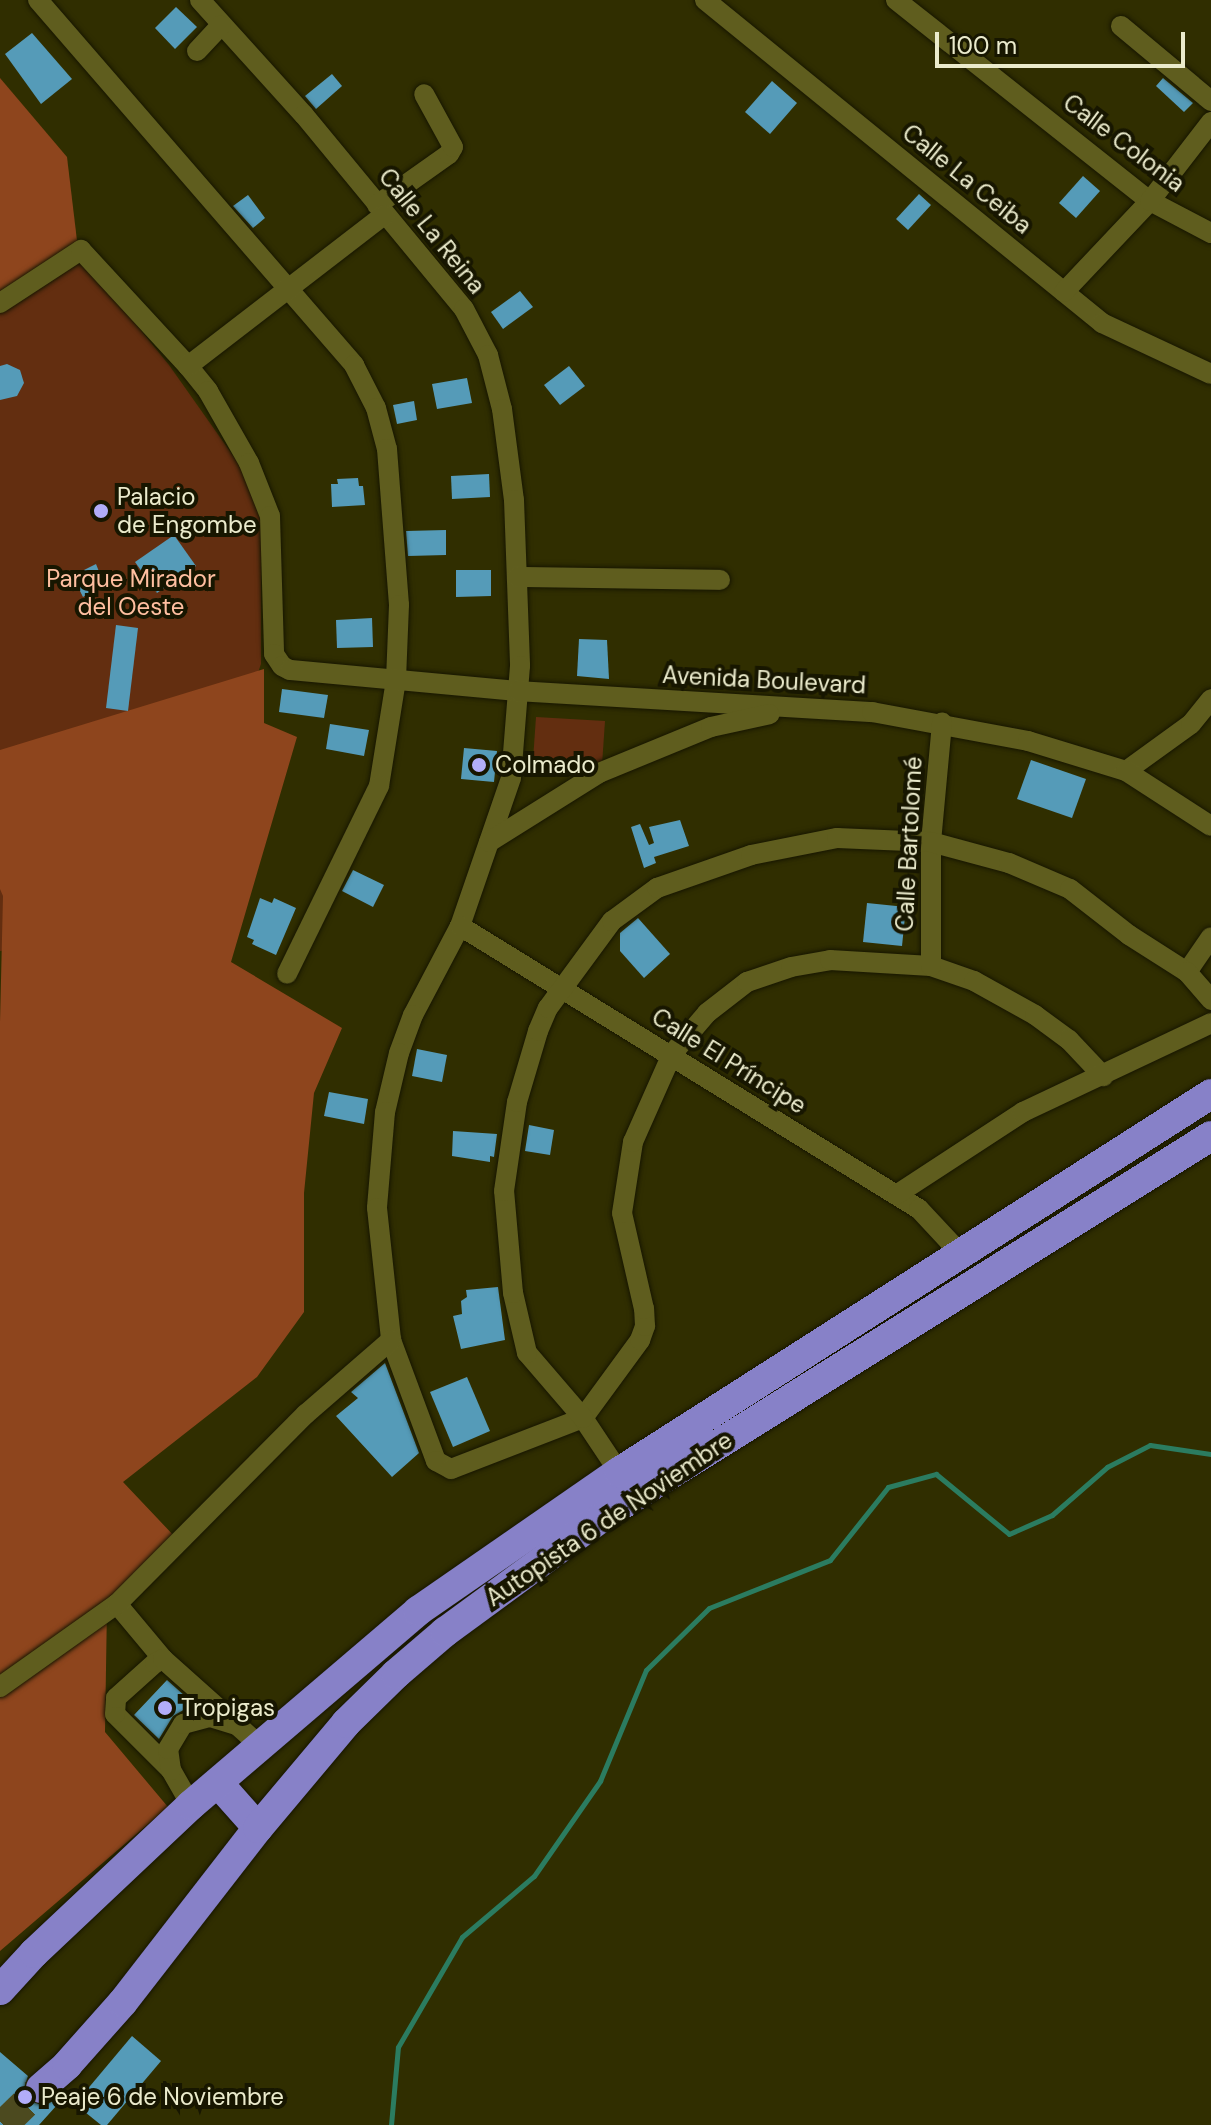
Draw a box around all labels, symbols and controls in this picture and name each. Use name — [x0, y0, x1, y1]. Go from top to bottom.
scale bar — [939, 16, 1189, 66]
text: 100 m — [949, 30, 1017, 61]
street label: Calle Colonia — [1058, 88, 1190, 198]
street label: Calle La Ceiba — [897, 118, 1037, 240]
street label: Calle La Reina — [373, 163, 491, 299]
place label: Palacio de Engombe — [117, 483, 257, 539]
marker: Palacio de Engombe — [92, 502, 110, 520]
park label: Parque Mirador del Oeste — [46, 565, 216, 621]
street label: Avenida Boulevard — [661, 660, 867, 700]
place label: Colmado — [495, 751, 596, 779]
marker: Colmado — [470, 756, 488, 774]
street label: Calle Bartolomé — [890, 756, 928, 932]
street label: Calle El Príncipe — [647, 1002, 811, 1120]
street label: Autopista 6 de Noviembre — [480, 1426, 738, 1612]
place label: Tropigas — [181, 1694, 275, 1722]
marker: Tropigas — [156, 1699, 174, 1717]
place label: Peaje 6 de Noviembre — [41, 2083, 284, 2111]
marker: Peaje 6 de Noviembre — [16, 2088, 34, 2106]

